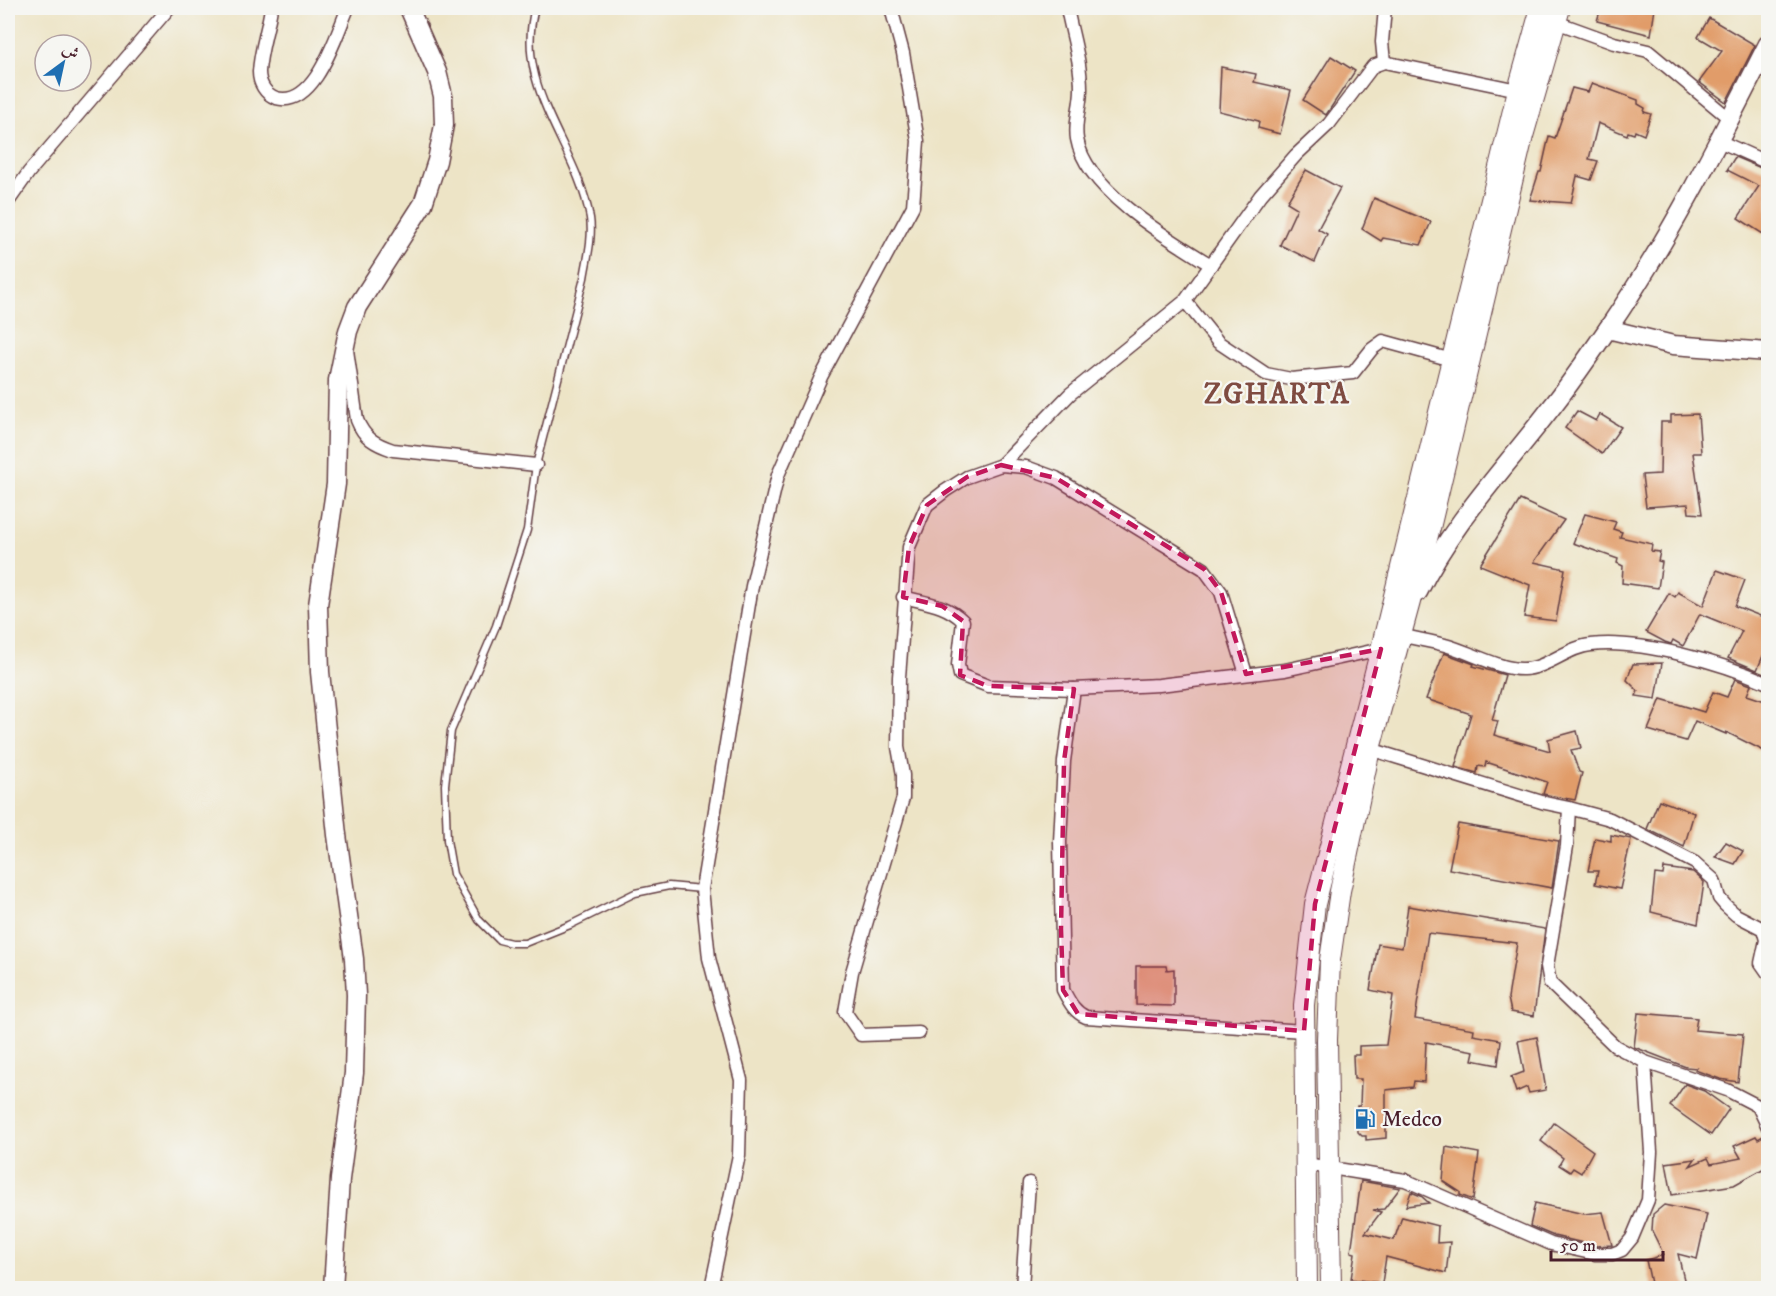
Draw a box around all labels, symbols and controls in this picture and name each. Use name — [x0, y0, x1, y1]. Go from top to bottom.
north arrow — [33, 33, 93, 93]
text: ش — [59, 39, 83, 64]
district label: ZGHARTA — [1204, 377, 1350, 412]
place label: Medco — [1382, 1106, 1442, 1133]
fuel station icon: Medco — [1353, 1107, 1377, 1131]
scale bar — [1551, 1224, 1664, 1262]
text: 50 m — [1560, 1235, 1596, 1257]

